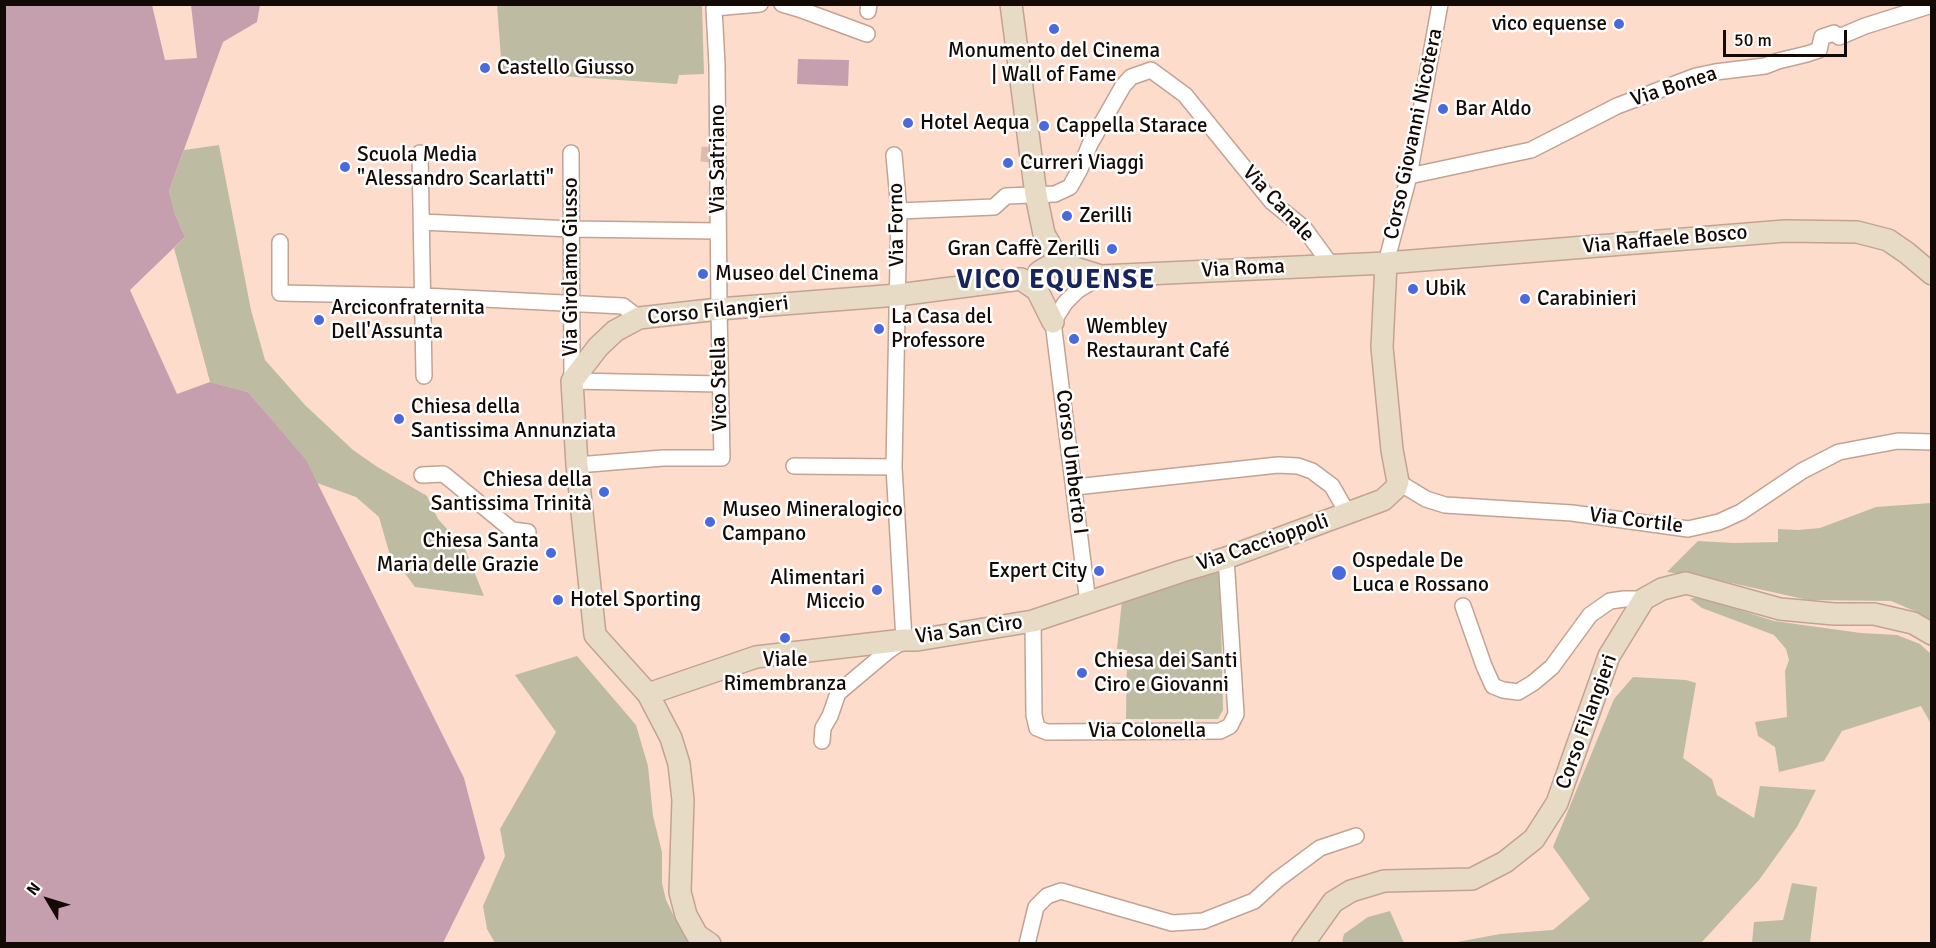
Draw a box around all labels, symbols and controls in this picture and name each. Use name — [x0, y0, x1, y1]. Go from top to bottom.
place label: vico equense — [1492, 11, 1607, 37]
marker: vico equense — [1612, 17, 1626, 31]
scale bar — [1726, 18, 1850, 56]
marker: Monumento del Cinema | Wall of Fame — [1047, 22, 1061, 36]
street label: Corso Giovanni Nicotera — [1379, 26, 1449, 242]
text: 50 m — [1734, 29, 1772, 51]
place label: Monumento del Cinema | Wall of Fame — [948, 38, 1160, 88]
place label: Castello Giusso — [497, 55, 634, 81]
marker: Castello Giusso — [478, 61, 492, 75]
street label: Via Bonea — [1628, 61, 1720, 113]
place label: Bar Aldo — [1455, 96, 1531, 122]
marker: Bar Aldo — [1436, 102, 1450, 116]
street label: Via Satriano — [705, 104, 731, 214]
place label: Hotel Aequa — [920, 110, 1030, 136]
place label: Cappella Starace — [1056, 113, 1207, 139]
marker: Hotel Aequa — [901, 116, 915, 130]
marker: Cappella Starace — [1037, 119, 1051, 133]
place label: Scuola Media "Alessandro Scarlatti" — [357, 142, 554, 192]
place label: Curreri Viaggi — [1020, 150, 1144, 176]
marker: Curreri Viaggi — [1001, 156, 1015, 170]
marker: Scuola Media "Alessandro Scarlatti" — [338, 160, 352, 174]
street label: Via Canale — [1236, 161, 1320, 247]
street label: Via Girolamo Giusso — [558, 177, 584, 357]
street label: Via Forno — [884, 183, 910, 267]
place label: Zerilli — [1079, 203, 1132, 229]
marker: Zerilli — [1060, 209, 1074, 223]
street label: Via Raffaele Bosco — [1582, 220, 1748, 260]
place label: Gran Caffè Zerilli — [947, 236, 1100, 262]
marker: Gran Caffè Zerilli — [1105, 242, 1119, 256]
street label: Via Roma — [1201, 254, 1285, 284]
place label: Museo del Cinema — [715, 261, 879, 287]
district label: VICO EQUENSE — [956, 265, 1156, 297]
marker: Museo del Cinema — [696, 267, 710, 281]
place label: Ubik — [1425, 276, 1466, 302]
marker: Ubik — [1406, 282, 1420, 296]
place label: Carabinieri — [1537, 286, 1637, 312]
street label: Corso Filangieri — [646, 291, 790, 331]
marker: Carabinieri — [1518, 292, 1532, 306]
place label: Arciconfraternita Dell'Assunta — [331, 295, 485, 345]
place label: La Casa del Professore — [891, 304, 992, 354]
marker: Arciconfraternita Dell'Assunta — [312, 313, 326, 327]
place label: Wembley Restaurant Café — [1086, 314, 1230, 364]
marker: La Casa del Professore — [872, 322, 886, 336]
marker: Wembley Restaurant Café — [1067, 332, 1081, 346]
street label: Vico Stella — [707, 336, 733, 432]
street label: Corso Umberto I — [1050, 388, 1092, 536]
place label: Chiesa della Santissima Annunziata — [411, 394, 616, 444]
marker: Chiesa della Santissima Annunziata — [392, 412, 406, 426]
place label: Chiesa della Santissima Trinità — [431, 467, 592, 517]
marker: Chiesa della Santissima Trinità — [597, 485, 611, 499]
place label: Museo Mineralogico Campano — [722, 497, 903, 547]
street label: Via Cortile — [1588, 503, 1684, 539]
street label: Via Caccioppoli — [1194, 509, 1332, 577]
marker: Museo Mineralogico Campano — [703, 515, 717, 529]
place label: Chiesa Santa Maria delle Grazie — [376, 528, 539, 578]
marker: Chiesa Santa Maria delle Grazie — [544, 546, 558, 560]
place label: Ospedale De Luca e Rossano — [1352, 548, 1489, 598]
place label: Expert City — [988, 558, 1087, 584]
marker: Expert City — [1092, 564, 1106, 578]
marker: Ospedale De Luca e Rossano — [1330, 564, 1348, 582]
place label: Alimentari Miccio — [770, 565, 865, 615]
marker: Alimentari Miccio — [870, 583, 884, 597]
place label: Hotel Sporting — [570, 587, 701, 613]
marker: Hotel Sporting — [551, 593, 565, 607]
street label: Via San Ciro — [914, 610, 1024, 650]
marker: Viale Rimembranza — [778, 631, 792, 645]
place label: Viale Rimembranza — [723, 647, 847, 697]
place label: Chiesa dei Santi Ciro e Giovanni — [1094, 648, 1238, 698]
street label: Corso Filangieri — [1551, 651, 1623, 793]
marker: Chiesa dei Santi Ciro e Giovanni — [1075, 666, 1089, 680]
street label: Via Colonella — [1088, 718, 1206, 744]
north arrow — [18, 870, 78, 930]
text: N — [23, 878, 45, 899]

